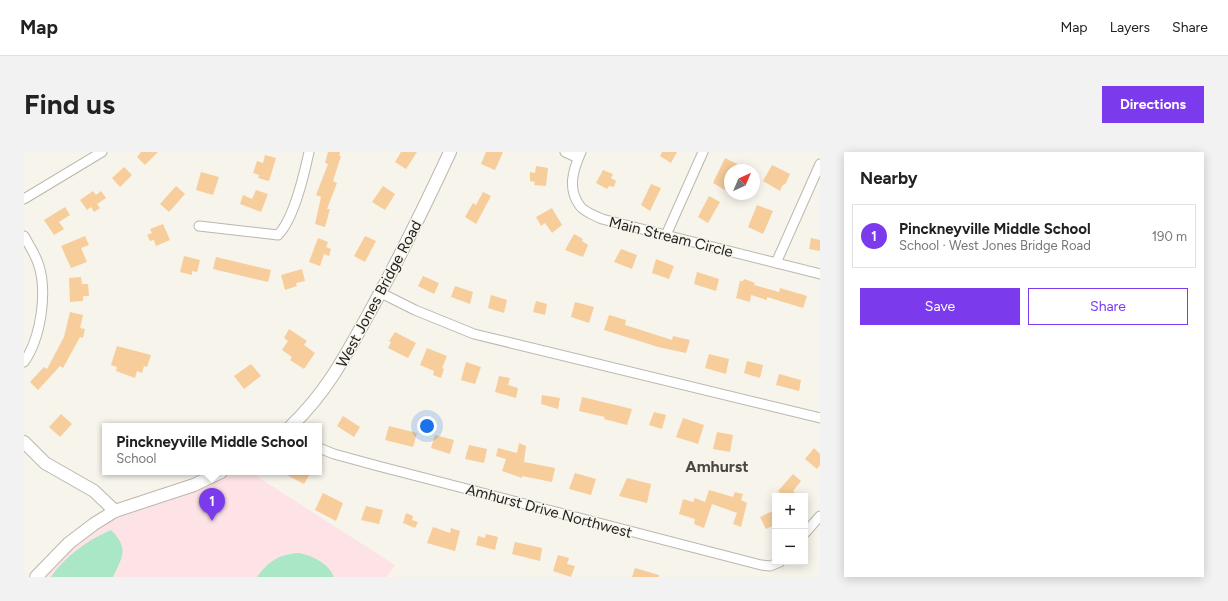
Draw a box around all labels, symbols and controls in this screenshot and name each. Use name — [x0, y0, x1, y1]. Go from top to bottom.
text: Map — [20, 16, 58, 39]
text: Map — [1060, 19, 1088, 36]
text: Layers — [1110, 19, 1150, 36]
text: Share — [1172, 19, 1208, 36]
button: Directions — [1102, 86, 1204, 123]
text: Find us — [24, 87, 115, 121]
north arrow — [724, 164, 760, 200]
text: Nearby — [860, 168, 918, 188]
street label: Main Stream Circle — [607, 213, 735, 261]
street label: West Jones Bridge Road — [333, 217, 425, 371]
text: Pinckneyville Middle School — [899, 220, 1091, 238]
text: 1 — [871, 229, 877, 244]
text: 190 m — [1152, 229, 1187, 244]
text: School · West Jones Bridge Road — [899, 238, 1091, 253]
button: Save — [860, 288, 1020, 325]
button: Share — [1028, 288, 1188, 325]
your location — [417, 416, 437, 436]
popup — [102, 423, 322, 475]
text: Pinckneyville Middle School — [116, 433, 308, 451]
text: School — [116, 451, 156, 466]
district label: Amhurst — [685, 457, 749, 476]
street label: Amhurst Drive Northwest — [464, 480, 634, 542]
pin: 1 — [199, 488, 225, 521]
map controls — [772, 493, 808, 565]
button: + — [772, 493, 808, 529]
button: − — [772, 529, 808, 565]

